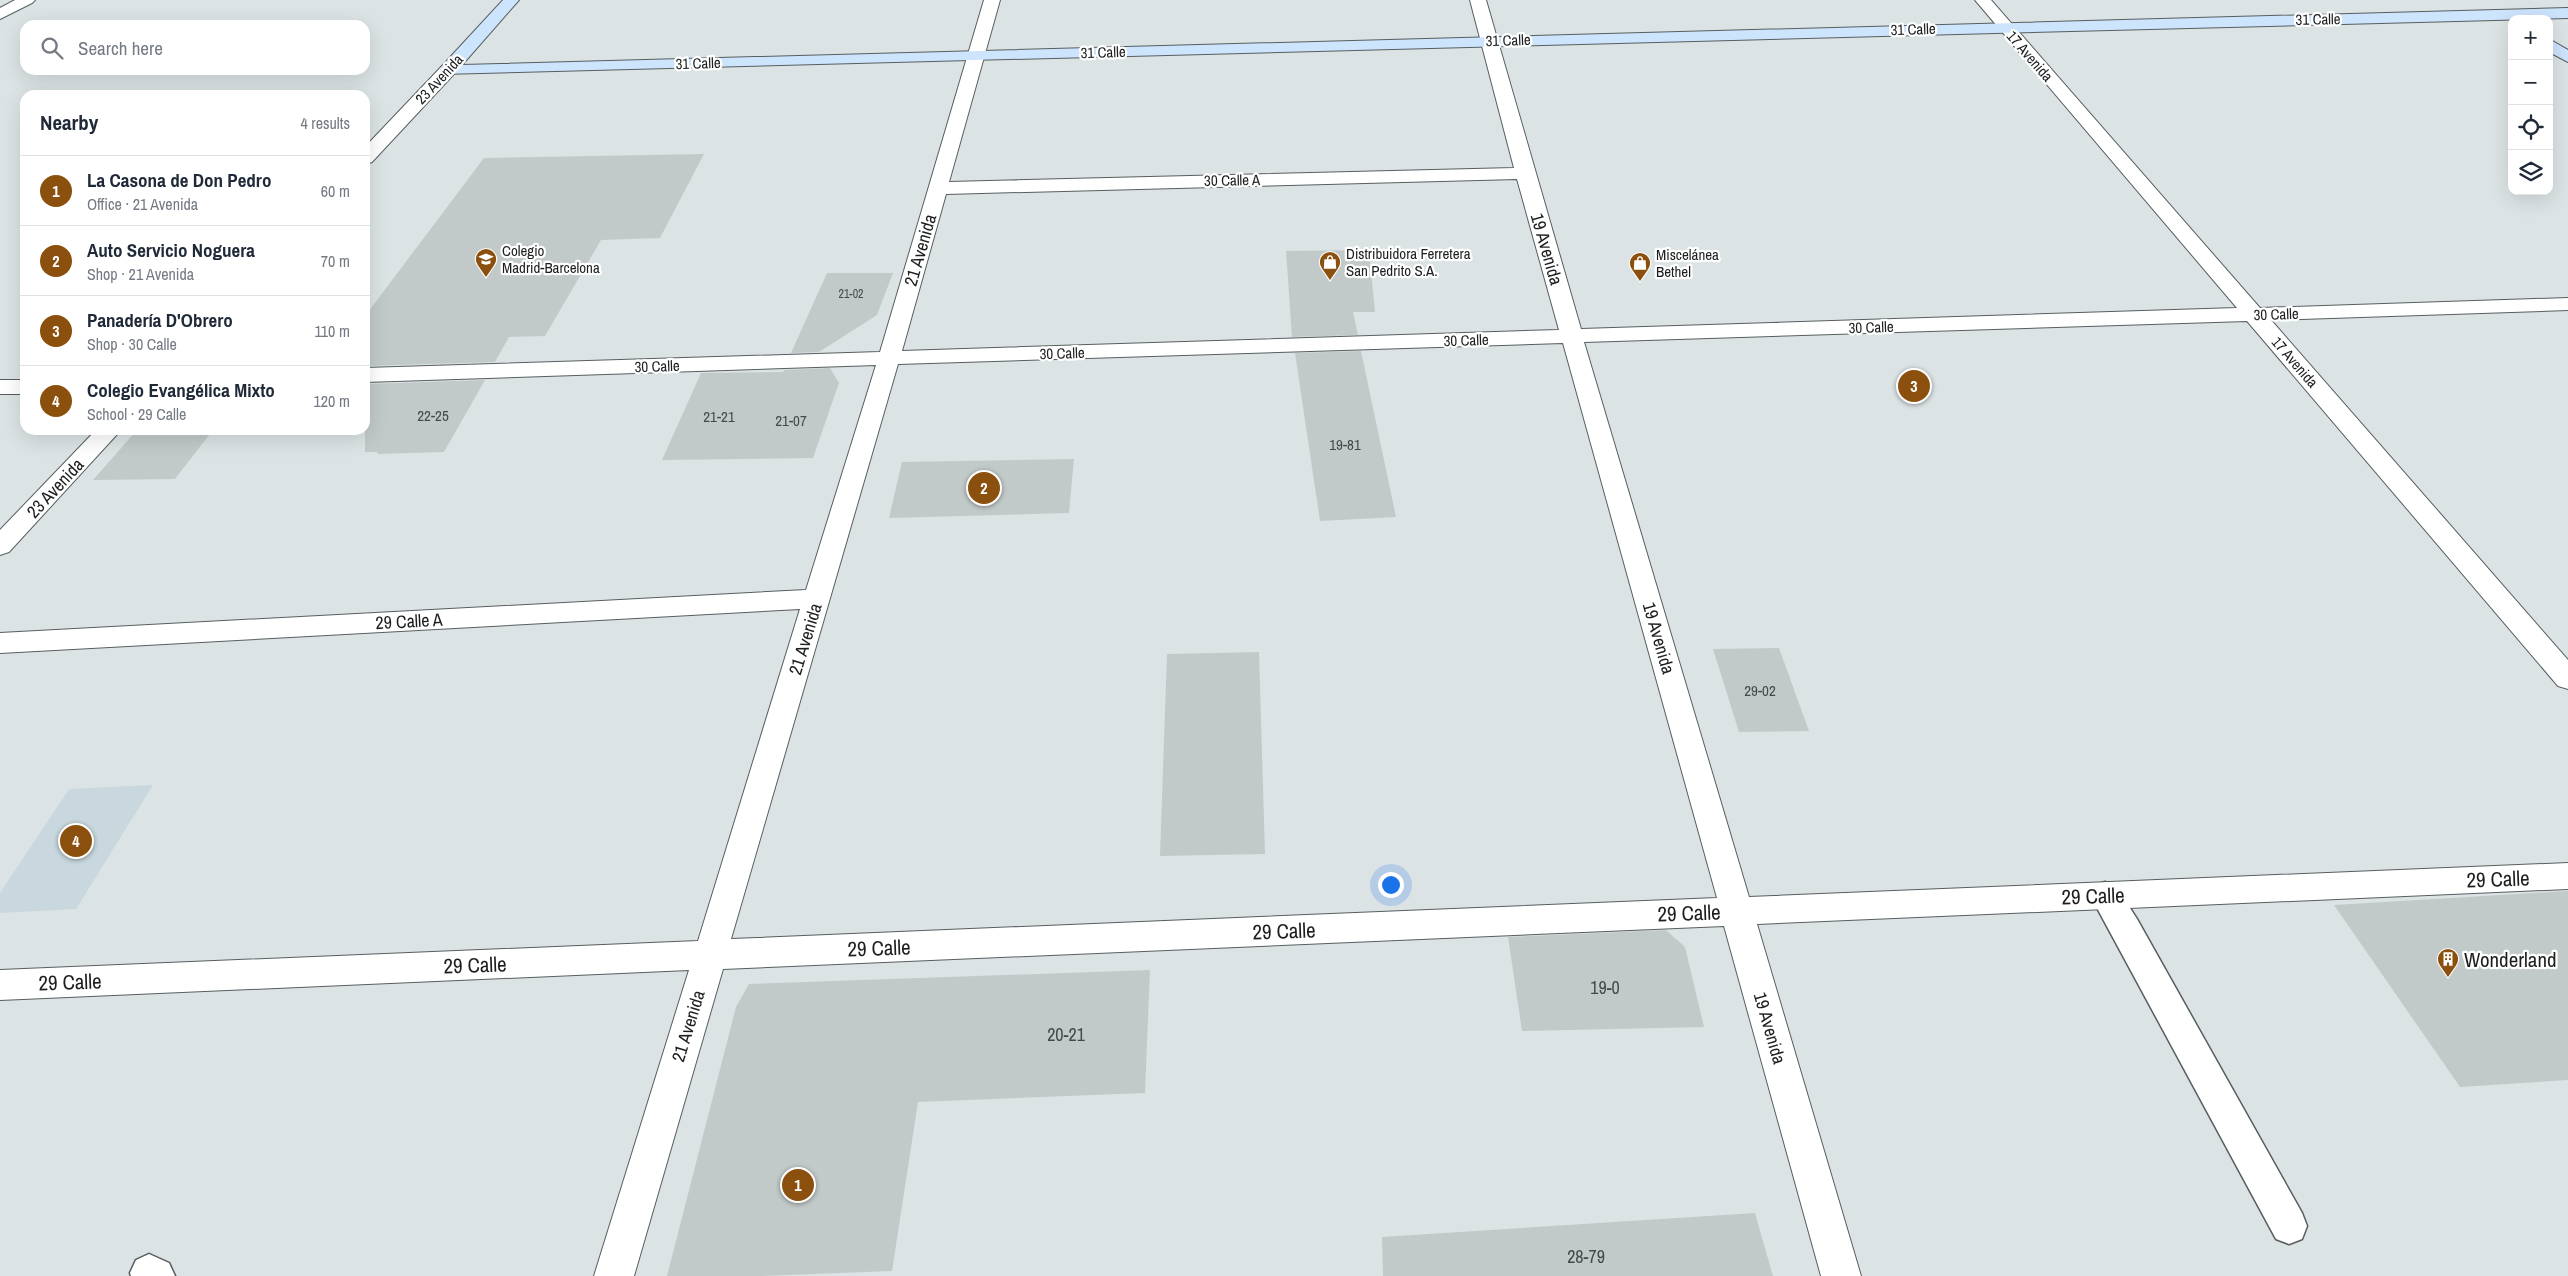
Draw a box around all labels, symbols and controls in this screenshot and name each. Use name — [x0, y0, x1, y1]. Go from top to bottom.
street label: 31 Calle — [2295, 8, 2341, 30]
map controls — [2508, 15, 2553, 195]
button: + — [2508, 15, 2553, 60]
street label: 31 Calle — [1890, 18, 1936, 40]
search box — [20, 20, 370, 75]
street label: 17 Avenida — [2002, 26, 2058, 86]
street label: 31 Calle — [1485, 29, 1531, 51]
icon: search — [38, 34, 66, 62]
text: Search here — [78, 35, 163, 61]
street label: 31 Calle — [1080, 41, 1126, 63]
street label: 23 Avenida — [410, 49, 468, 109]
street label: 31 Calle — [675, 52, 721, 74]
button: − — [2508, 60, 2553, 105]
button: locate — [2508, 105, 2553, 150]
text: Nearby — [40, 108, 98, 137]
text: 4 results — [300, 112, 350, 134]
button: layers — [2508, 150, 2553, 195]
text: La Casona de Don Pedro — [87, 167, 271, 193]
street label: 30 Calle A — [1204, 169, 1261, 191]
text: 1 — [52, 180, 60, 202]
text: 60 m — [321, 180, 350, 202]
text: Office · 21 Avenida — [87, 193, 198, 215]
street label: 19 Avenida — [1525, 210, 1569, 288]
street label: 21 Avenida — [898, 211, 942, 289]
text: Auto Servicio Noguera — [87, 237, 255, 263]
place label: Colegio Madrid-Barcelona — [502, 240, 600, 278]
place label: Distribuidora Ferretera San Pedrito S.A. — [1346, 243, 1471, 281]
place label: Miscelánea Bethel — [1656, 244, 1719, 282]
school or university icon: Colegio Madrid-Barcelona — [474, 247, 498, 278]
text: 2 — [52, 250, 60, 272]
text: 70 m — [321, 250, 350, 272]
shop icon: Distribuidora Ferretera San Pedrito S.A. — [1318, 250, 1342, 281]
shop icon: Miscelánea Bethel — [1628, 251, 1652, 282]
text: Shop · 21 Avenida — [87, 263, 194, 285]
house number: 21-02 — [838, 286, 864, 302]
street label: 30 Calle — [2253, 303, 2299, 325]
text: Panadería D'Obrero — [87, 307, 233, 333]
street label: 30 Calle — [1848, 316, 1894, 338]
text: 3 — [52, 320, 60, 342]
text: 110 m — [314, 320, 350, 342]
street label: 30 Calle — [1443, 329, 1489, 351]
street label: 17 Avenida — [2267, 332, 2323, 392]
text: Shop · 30 Calle — [87, 333, 177, 355]
street label: 30 Calle — [1039, 342, 1085, 364]
street label: 30 Calle — [634, 355, 680, 377]
pin: 3 — [1898, 367, 1930, 405]
text: Colegio Evangélica Mixto — [87, 377, 275, 403]
text: 4 — [52, 390, 60, 412]
text: 120 m — [314, 390, 350, 412]
text: School · 29 Calle — [87, 403, 186, 425]
house number: 22-25 — [417, 405, 449, 426]
house number: 21-21 — [703, 406, 735, 427]
house number: 21-07 — [775, 410, 807, 431]
house number: 19-81 — [1329, 434, 1361, 455]
street label: 23 Avenida — [21, 453, 89, 523]
pin: 2 — [968, 469, 1000, 507]
street label: 19 Avenida — [1637, 599, 1681, 677]
street label: 21 Avenida — [782, 600, 828, 678]
street label: 29 Calle A — [375, 607, 443, 635]
house number: 29-02 — [1744, 680, 1776, 701]
pin: 4 — [60, 822, 92, 860]
street label: 29 Calle — [2466, 863, 2530, 895]
your location — [1378, 872, 1404, 898]
street label: 29 Calle — [2061, 880, 2125, 912]
street label: 29 Calle — [1657, 897, 1721, 929]
street label: 29 Calle — [1252, 915, 1316, 947]
street label: 29 Calle — [847, 932, 911, 964]
place label: Wonderland — [2464, 945, 2557, 974]
building icon: Wonderland — [2436, 947, 2460, 978]
street label: 29 Calle — [443, 949, 507, 981]
street label: 29 Calle — [38, 966, 102, 998]
house number: 19-0 — [1590, 975, 1620, 1000]
street label: 21 Avenida — [665, 987, 711, 1065]
street label: 19 Avenida — [1748, 989, 1792, 1067]
house number: 20-21 — [1047, 1022, 1086, 1047]
pin: 1 — [782, 1166, 814, 1204]
house number: 28-79 — [1567, 1244, 1605, 1269]

